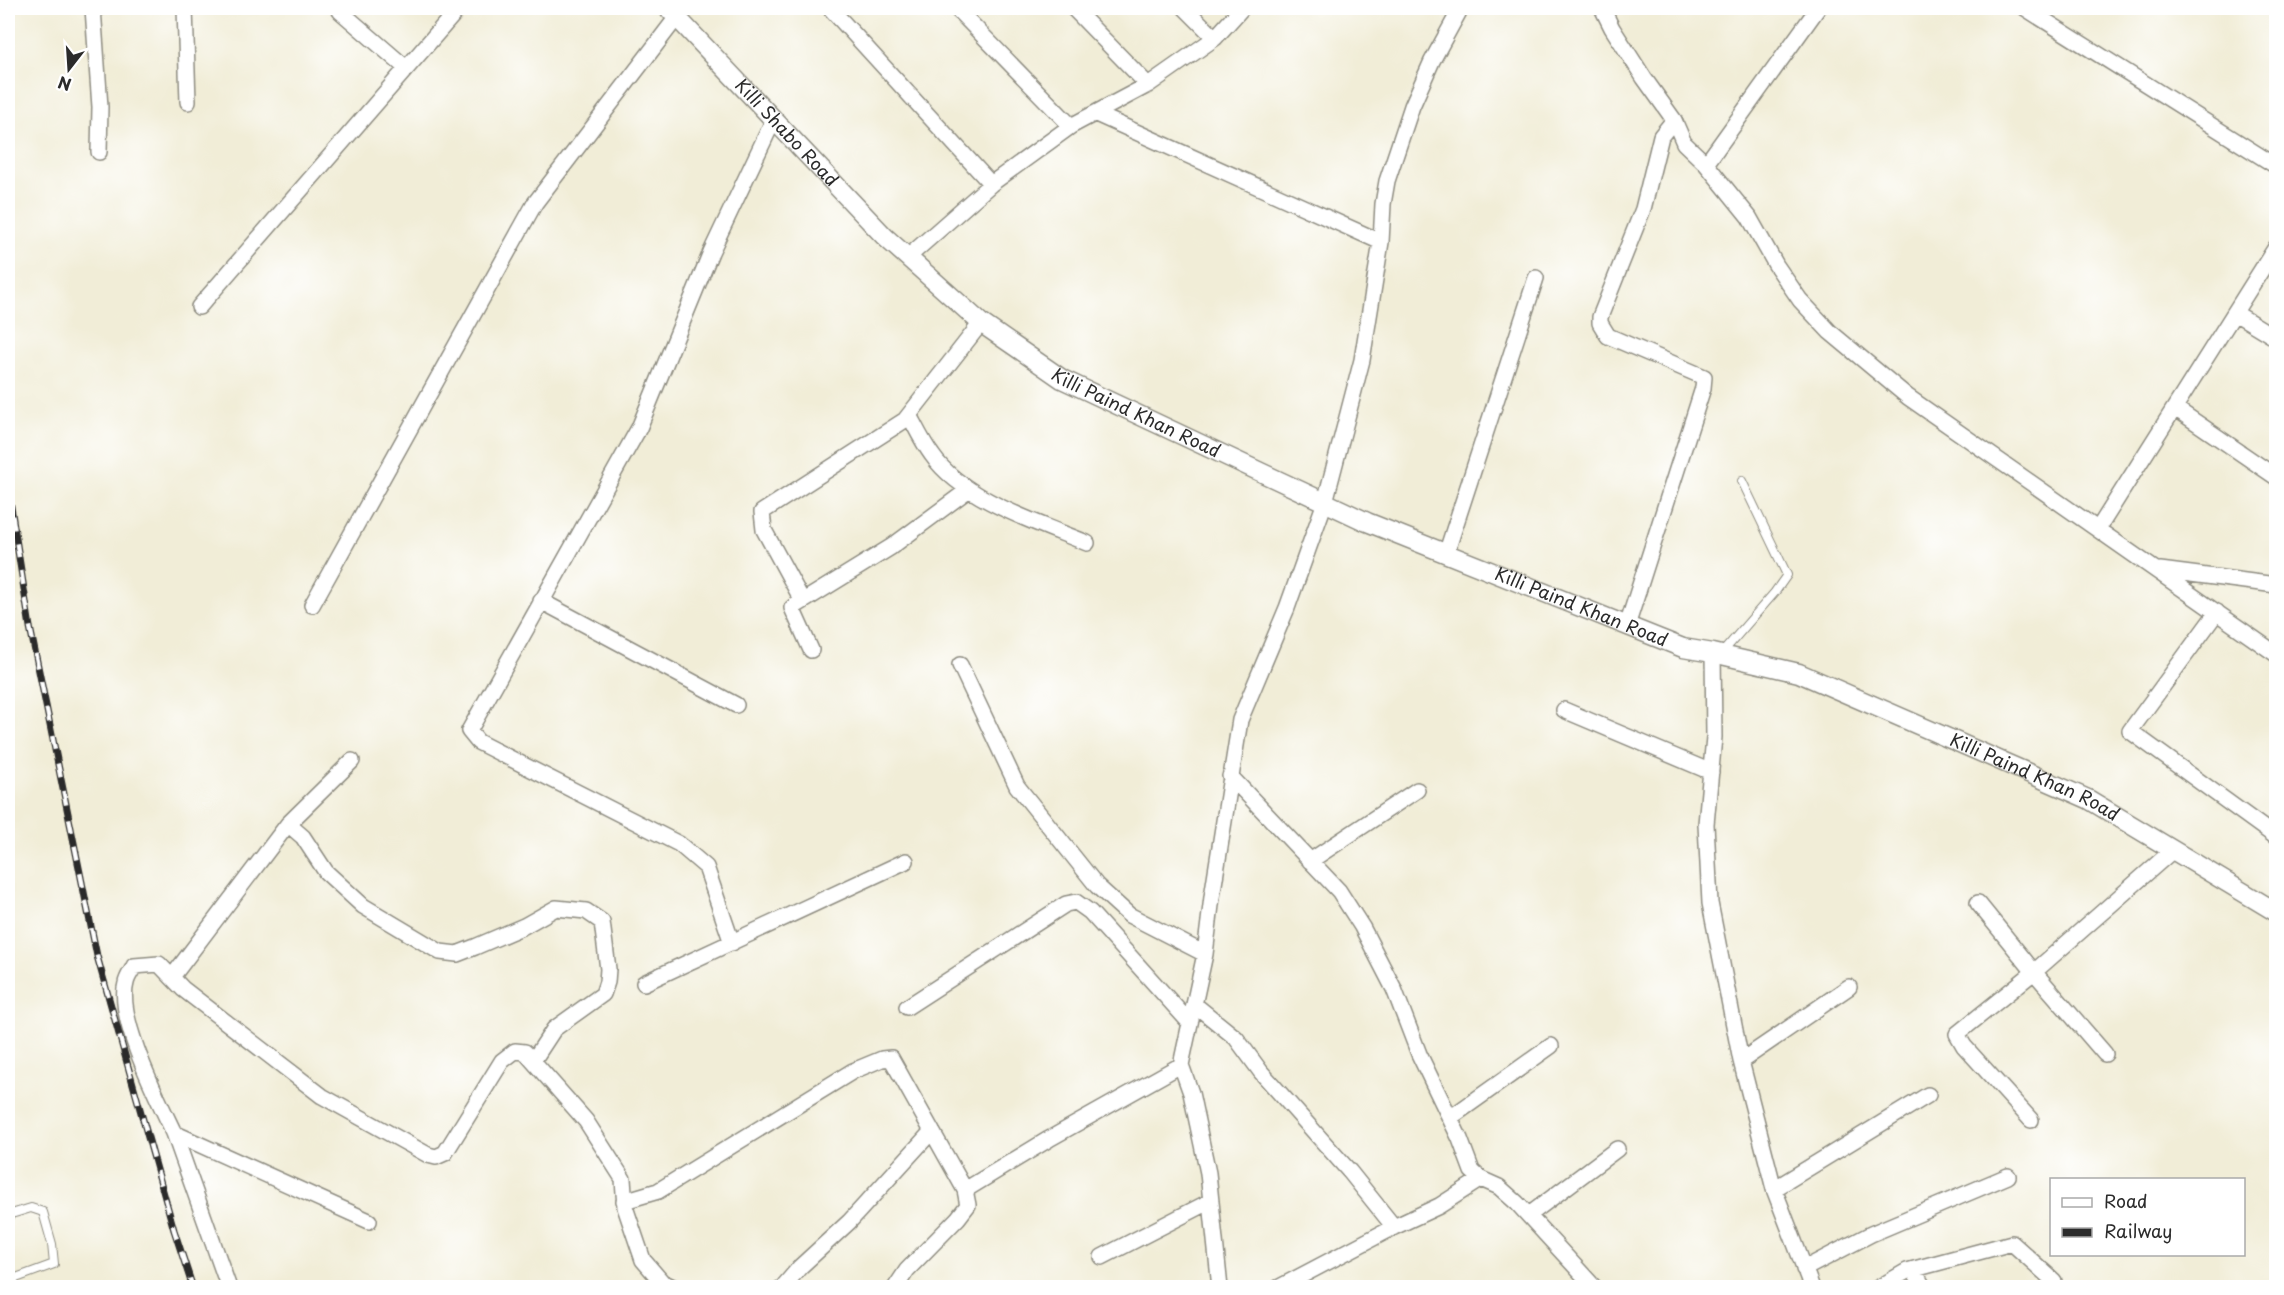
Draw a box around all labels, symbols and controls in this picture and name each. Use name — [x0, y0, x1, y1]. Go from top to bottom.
north arrow — [39, 39, 99, 99]
text: N — [55, 71, 74, 98]
street label: Killi Shabo Road — [729, 72, 845, 192]
street label: Killi Paind Khan Road — [1046, 360, 1225, 463]
street label: Killi Paind Khan Road — [1491, 559, 1672, 653]
street label: Killi Paind Khan Road — [1946, 725, 2125, 827]
legend — [2050, 1178, 2245, 1256]
text: Road — [2104, 1187, 2148, 1214]
text: Railway — [2104, 1217, 2172, 1244]

